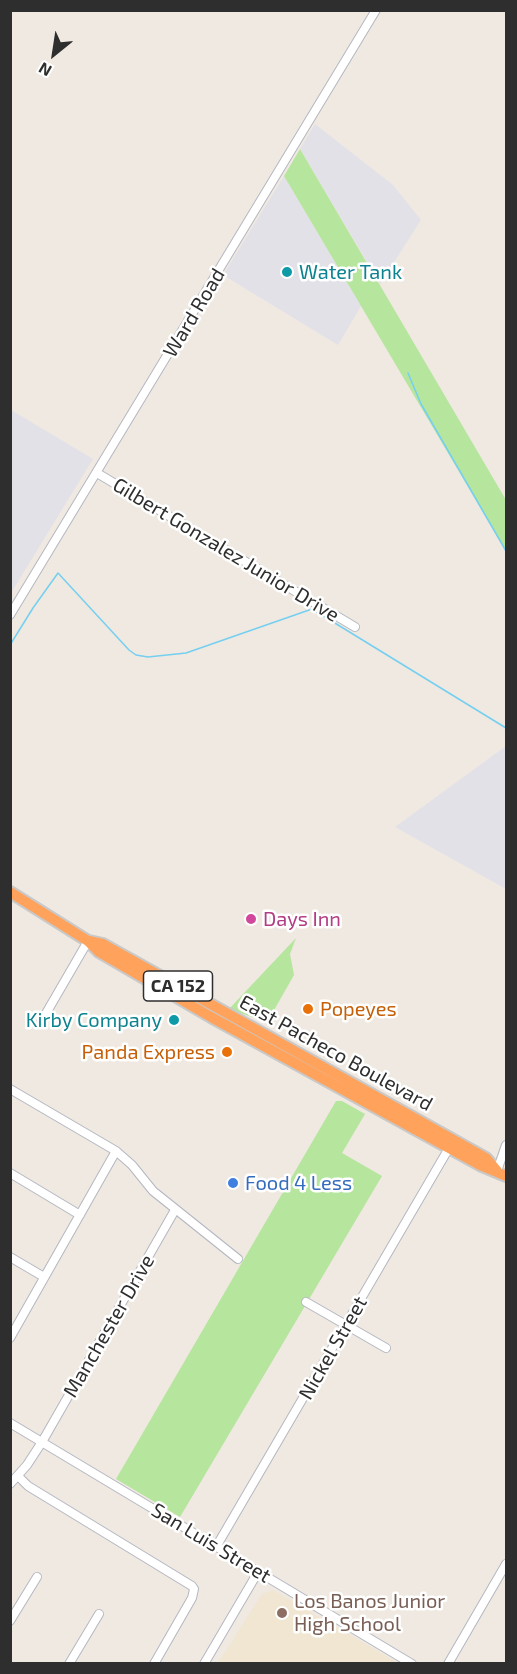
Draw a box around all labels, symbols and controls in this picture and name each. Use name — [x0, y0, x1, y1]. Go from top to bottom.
north arrow — [24, 24, 84, 84]
text: N — [35, 59, 55, 81]
place label: Water Tank — [299, 260, 402, 284]
street label: Ward Road — [158, 264, 230, 362]
marker: Water Tank — [280, 265, 294, 279]
street label: Gilbert Gonzalez Junior Drive — [108, 473, 344, 627]
place label: Days Inn — [263, 907, 341, 931]
marker: Days Inn — [244, 912, 258, 926]
road number: CA 152 — [144, 971, 213, 1001]
street label: East Pacheco Boulevard — [235, 990, 437, 1116]
place label: Popeyes — [320, 997, 397, 1021]
marker: Popeyes — [301, 1002, 315, 1016]
place label: Kirby Company — [26, 1008, 162, 1032]
marker: Kirby Company — [167, 1013, 181, 1027]
place label: Panda Express — [82, 1040, 215, 1064]
marker: Panda Express — [220, 1045, 234, 1059]
place label: Food 4 Less — [245, 1171, 352, 1195]
marker: Food 4 Less — [226, 1176, 240, 1190]
street label: Manchester Drive — [58, 1250, 160, 1402]
street label: Nickel Street — [294, 1292, 372, 1404]
street label: San Luis Street — [147, 1498, 275, 1588]
place label: Los Banos Junior High School — [294, 1589, 445, 1636]
marker: Los Banos Junior High School — [275, 1606, 289, 1620]

